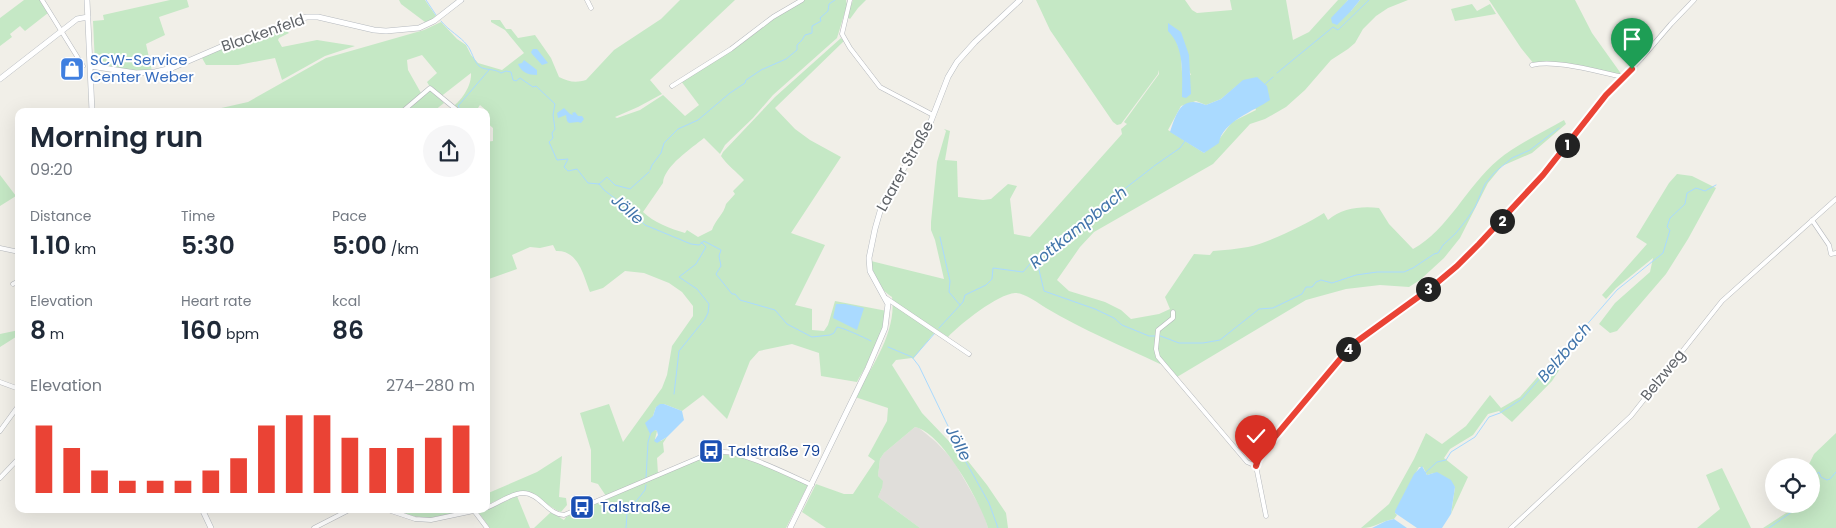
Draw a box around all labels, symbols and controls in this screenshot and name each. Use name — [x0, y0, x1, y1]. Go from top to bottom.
street label: Blackenfeld — [218, 8, 307, 57]
pin — [1611, 18, 1653, 69]
icon: arrive — [1618, 25, 1646, 53]
place label: SCW-Service Center Weber — [90, 49, 194, 87]
shop icon: SCW-Service Center Weber — [59, 56, 85, 82]
street label: Laarer Straße — [871, 117, 938, 215]
text: Morning run — [30, 118, 203, 157]
button: share — [423, 125, 475, 177]
pin: 1 — [1554, 132, 1580, 158]
text: 1 — [1565, 135, 1570, 155]
text: 09:20 — [30, 158, 73, 181]
water label: Rottkampbach — [1025, 181, 1132, 274]
water label: Jölle — [606, 189, 649, 230]
text: Distance — [30, 206, 91, 226]
text: Time — [181, 206, 215, 226]
text: Pace — [332, 206, 367, 226]
pin: 2 — [1490, 208, 1514, 234]
text: 2 — [1499, 211, 1507, 231]
text: 1.10 — [30, 228, 71, 263]
text: 5:30 — [181, 228, 235, 263]
text: 5:00 — [332, 228, 387, 263]
text: km — [71, 239, 96, 259]
text: /km — [387, 239, 419, 259]
pin: 3 — [1416, 276, 1440, 302]
text: 3 — [1424, 279, 1433, 299]
text: Elevation — [30, 291, 93, 311]
text: Heart rate — [181, 291, 251, 311]
text: kcal — [332, 291, 361, 311]
text: 8 — [30, 313, 46, 348]
text: 160 — [181, 313, 222, 348]
text: 86 — [332, 313, 364, 348]
water label: Belzbach — [1532, 317, 1597, 387]
text: m — [46, 324, 64, 344]
text: bpm — [222, 324, 259, 344]
pin: 4 — [1336, 336, 1360, 362]
text: 4 — [1344, 339, 1353, 359]
street label: Belzweg — [1635, 344, 1690, 405]
text: Elevation — [30, 374, 102, 397]
text: 274–280 m — [386, 374, 475, 397]
pin — [1235, 415, 1277, 466]
water label: Jölle — [940, 422, 977, 465]
icon: check — [1242, 422, 1270, 450]
bus stop icon: Talstraße 79 — [698, 438, 724, 464]
place label: Talstraße 79 — [728, 440, 820, 461]
map controls — [1765, 458, 1820, 513]
button: locate — [1765, 458, 1820, 513]
bus stop icon: Talstraße — [569, 494, 595, 520]
place label: Talstraße — [600, 496, 671, 517]

